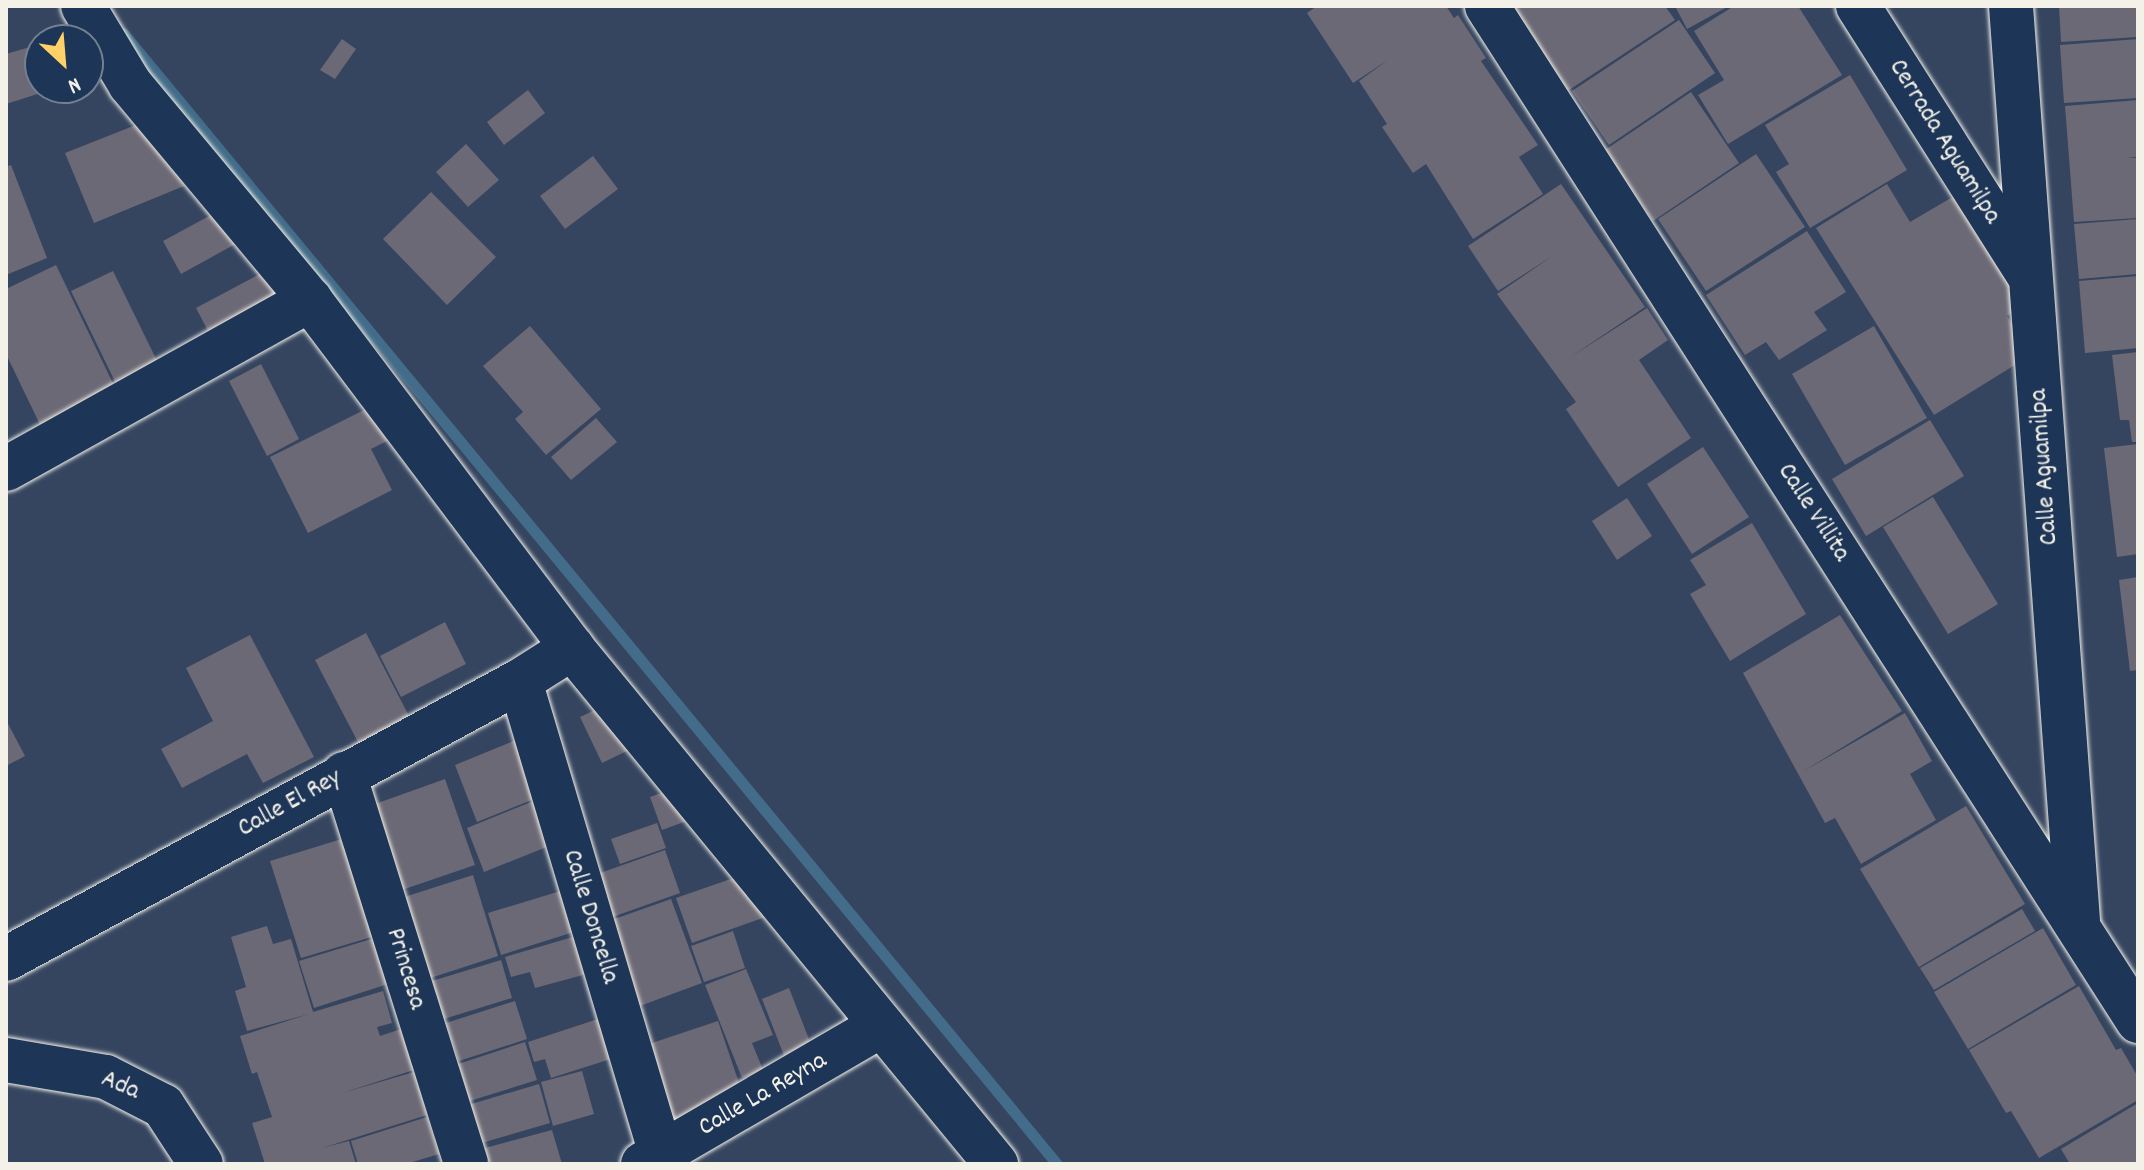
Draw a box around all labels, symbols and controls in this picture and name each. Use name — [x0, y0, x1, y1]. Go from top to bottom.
north arrow — [24, 24, 104, 104]
street label: Cerrada Aguamilpa — [1881, 54, 2007, 230]
text: N — [62, 68, 86, 101]
street label: Calle Aguamilpa — [2024, 388, 2066, 546]
street label: Calle Villita — [1770, 458, 1856, 568]
street label: Calle El Rey — [233, 763, 347, 845]
street label: Calle Doncella — [555, 846, 625, 988]
street label: Princesa — [378, 925, 432, 1013]
street label: Calle La Reyna — [694, 1046, 832, 1144]
street label: Ada — [96, 1064, 144, 1108]

